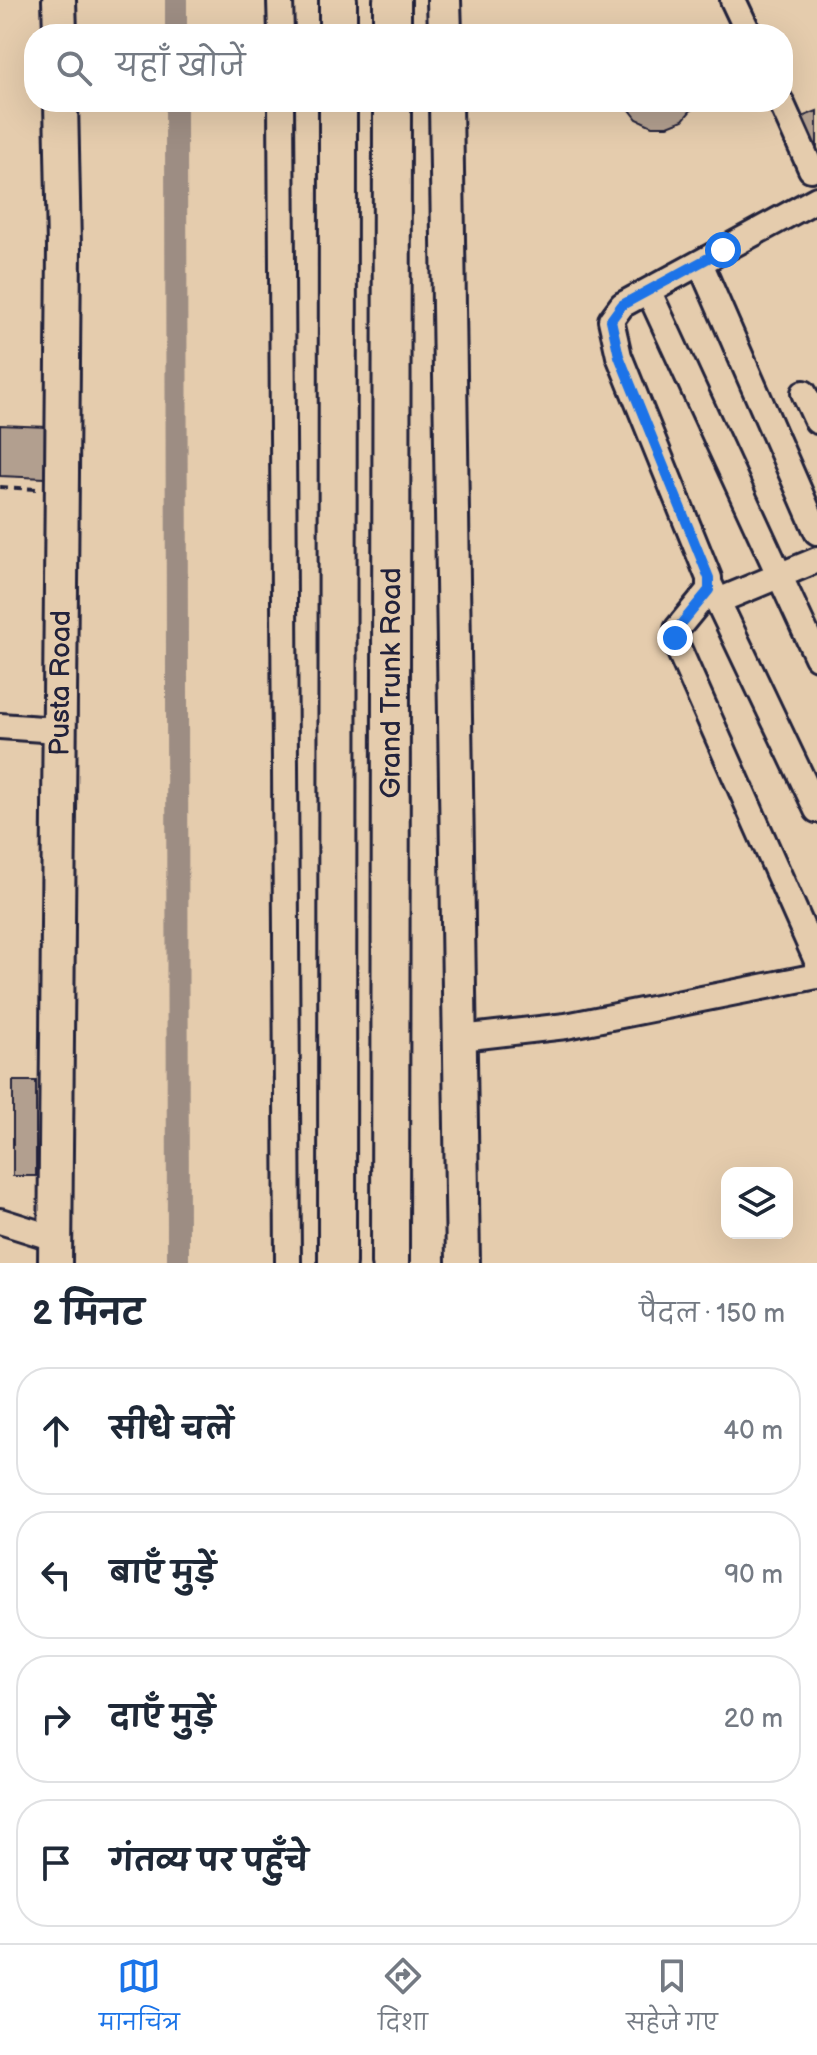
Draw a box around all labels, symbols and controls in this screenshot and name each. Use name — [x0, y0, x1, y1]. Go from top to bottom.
search box — [24, 24, 793, 112]
icon: search — [52, 46, 96, 90]
text: यहाँ खोजें — [116, 49, 245, 85]
route start — [705, 232, 741, 268]
street label: Grand Trunk Road — [374, 567, 408, 799]
street label: Pusta Road — [43, 610, 77, 756]
route end — [657, 620, 693, 656]
map controls — [721, 1167, 793, 1239]
button: layers — [721, 1167, 793, 1239]
text: 2 मिनट — [32, 1293, 144, 1334]
text: पैदल · 150 m — [639, 1299, 785, 1330]
icon: ahead — [34, 1409, 78, 1453]
text: सीधे चलें — [110, 1412, 233, 1448]
text: 40 m — [723, 1416, 783, 1447]
icon: left — [34, 1553, 78, 1597]
text: बाएँ मुड़ें — [110, 1556, 216, 1592]
text: 90 m — [724, 1560, 783, 1591]
icon: right — [34, 1697, 78, 1741]
text: दाएँ मुड़ें — [110, 1700, 215, 1736]
text: 20 m — [724, 1704, 783, 1735]
icon: arrive — [34, 1841, 78, 1885]
text: गंतव्य पर पहुँचे — [110, 1844, 309, 1880]
tab: मानचित्र — [99, 1954, 180, 2047]
tab: दिशा — [378, 1954, 428, 2047]
tab: सहेजे गए — [626, 1954, 718, 2047]

